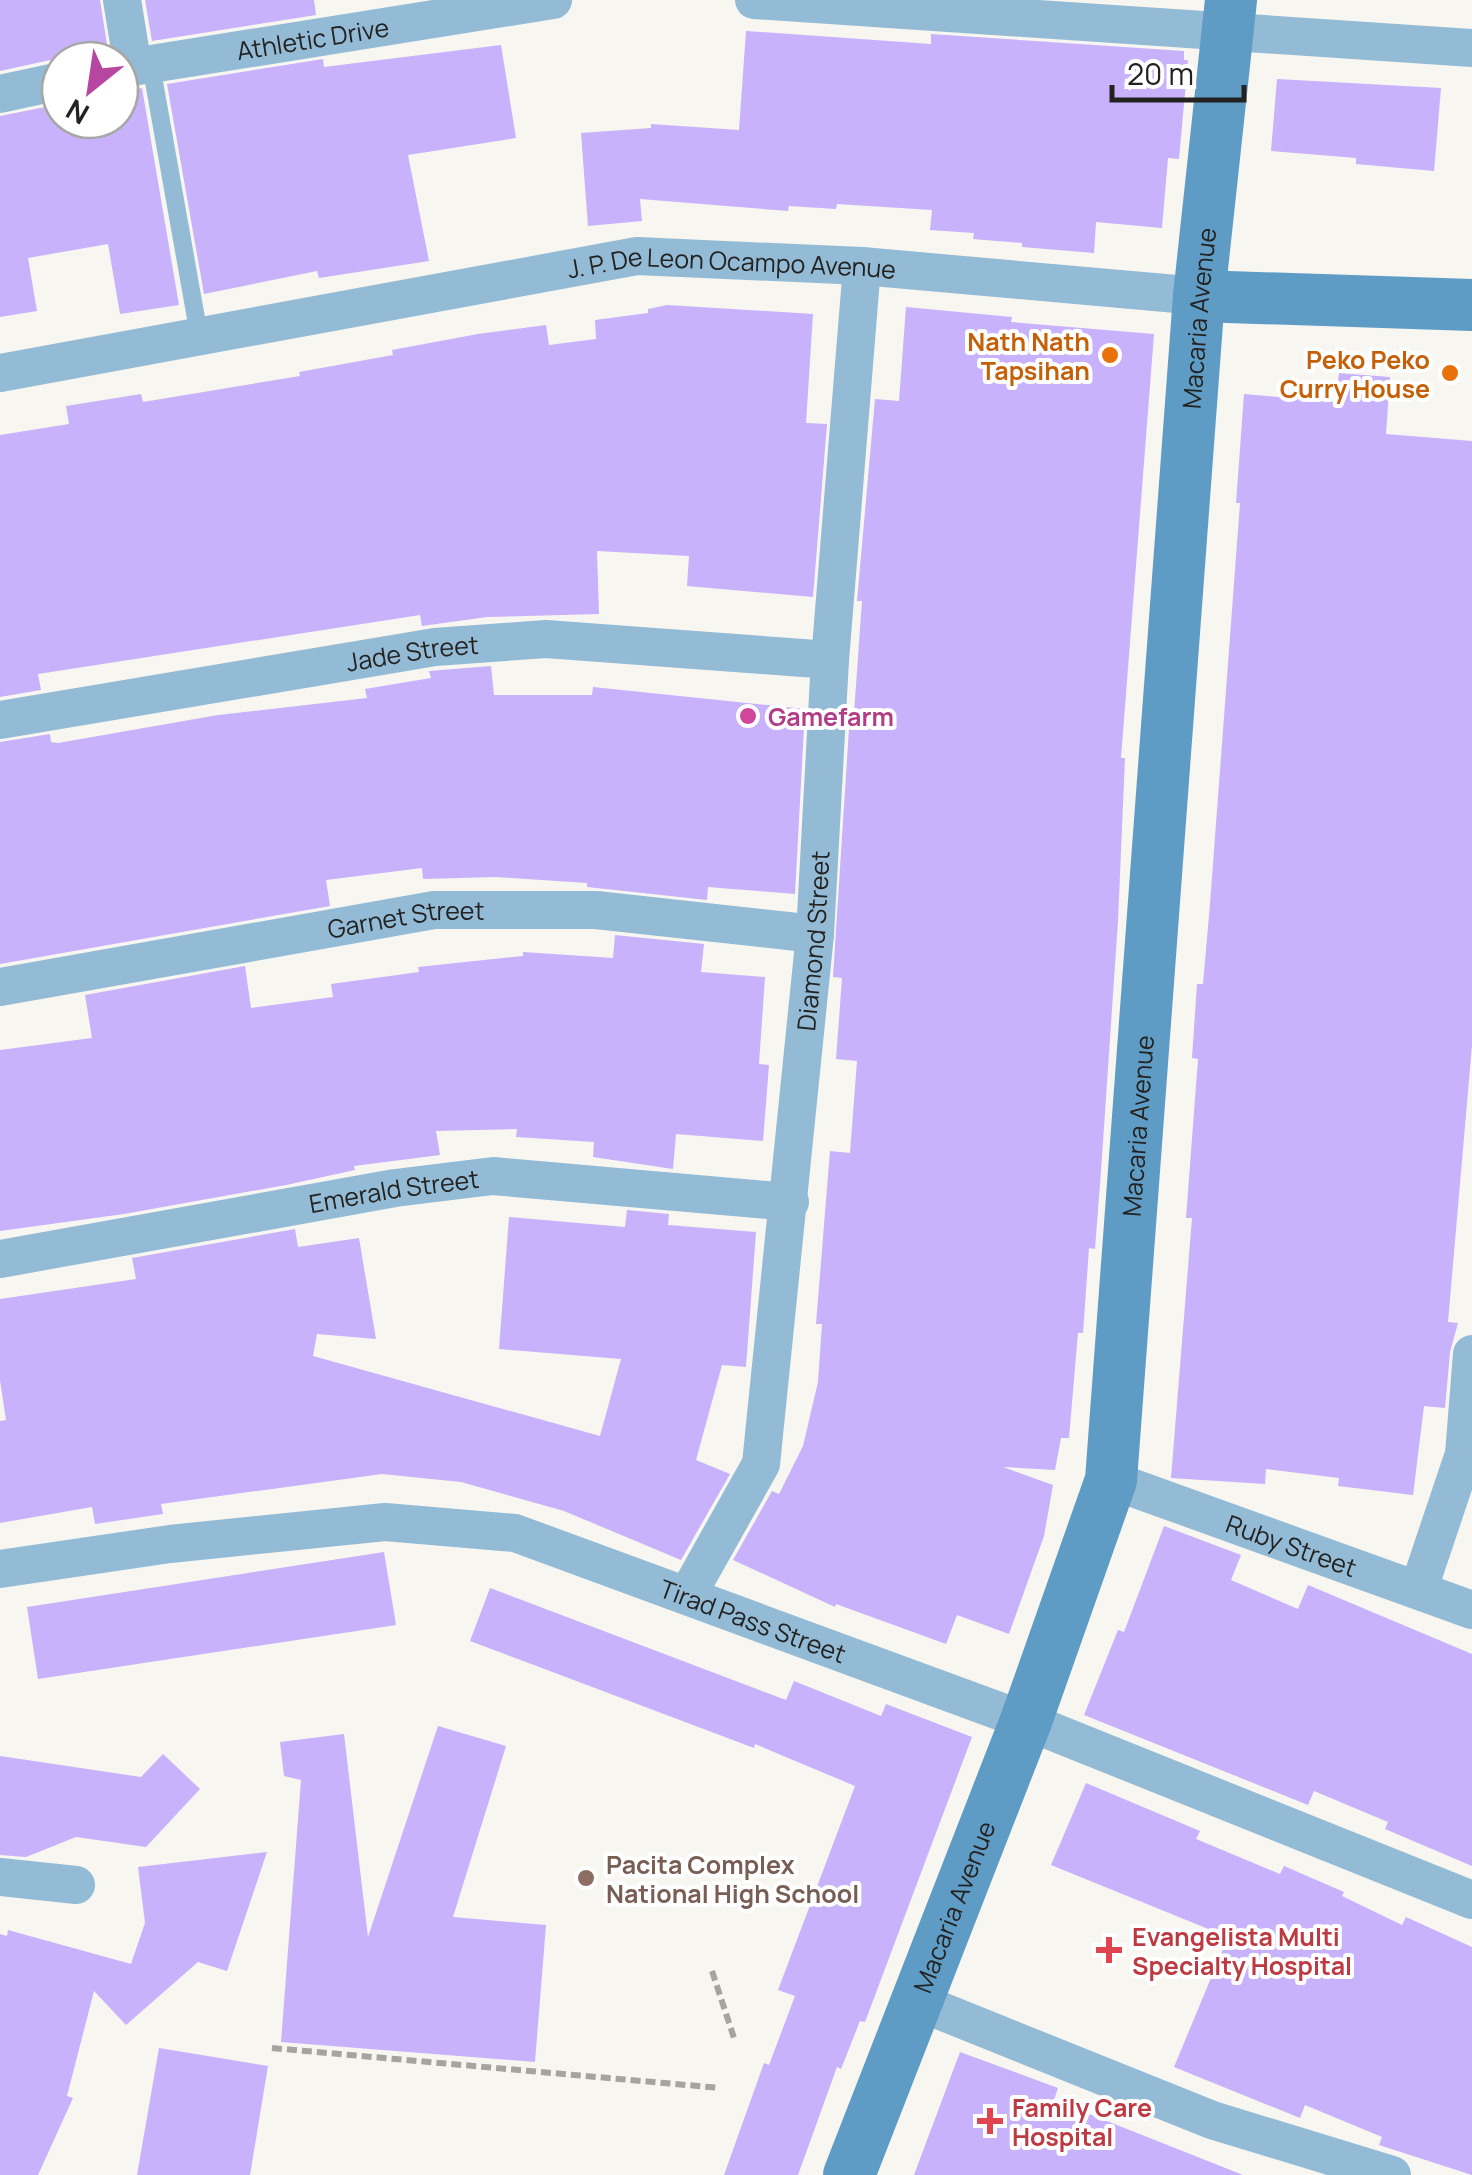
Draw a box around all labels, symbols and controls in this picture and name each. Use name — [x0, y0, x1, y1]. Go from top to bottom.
street label: Athletic Drive — [234, 9, 391, 68]
north arrow — [40, 40, 140, 140]
scale bar — [1112, 40, 1244, 102]
text: 20 m — [1127, 53, 1194, 94]
text: N — [59, 91, 95, 134]
street label: Macaria Avenue — [1173, 226, 1224, 410]
street label: J. P. De Leon Ocampo Avenue — [564, 238, 897, 286]
place label: Nath Nath Tapsihan — [967, 324, 1090, 388]
place label: Peko Peko Curry House — [1280, 342, 1430, 406]
marker: Nath Nath Tapsihan — [1099, 344, 1121, 366]
marker: Peko Peko Curry House — [1439, 362, 1461, 384]
street label: Jade Street — [344, 626, 480, 679]
place label: Gamefarm — [768, 699, 894, 734]
marker: Gamefarm — [737, 705, 759, 727]
street label: Diamond Street — [788, 850, 837, 1032]
street label: Garnet Street — [325, 892, 484, 946]
street label: Macaria Avenue — [1113, 1034, 1162, 1218]
street label: Emerald Street — [306, 1160, 481, 1221]
street label: Ruby Street — [1222, 1505, 1362, 1585]
street label: Tirad Pass Street — [655, 1570, 851, 1671]
street label: Macaria Avenue — [904, 1816, 1003, 1998]
place label: Pacita Complex National High School — [606, 1847, 859, 1911]
marker: Pacita Complex National High School — [575, 1867, 597, 1889]
place label: Evangelista Multi Specialty Hospital — [1132, 1919, 1352, 1983]
marker: Evangelista Multi Specialty Hospital — [1096, 1937, 1122, 1963]
place label: Family Care Hospital — [1012, 2090, 1152, 2154]
marker: Family Care Hospital — [977, 2108, 1003, 2134]

